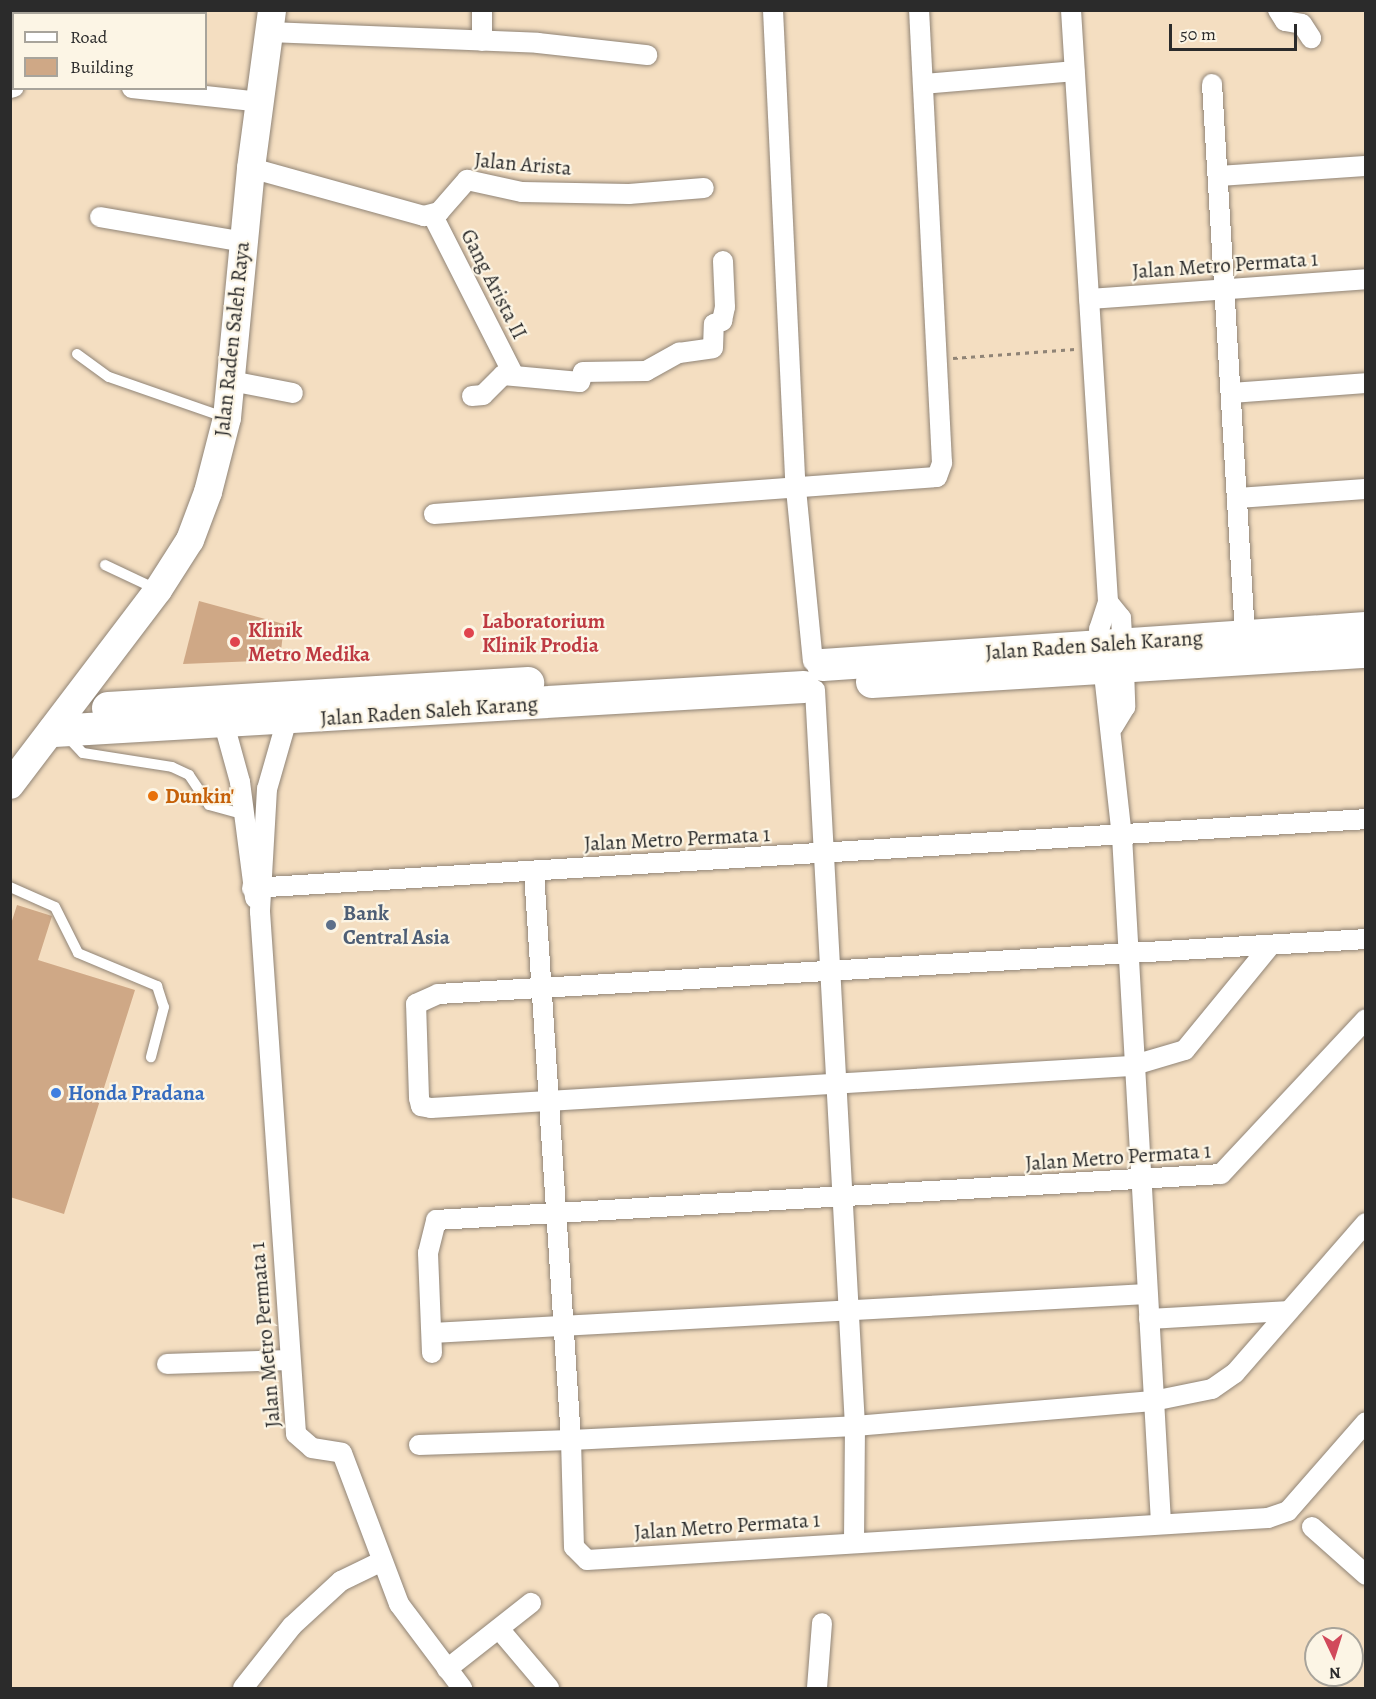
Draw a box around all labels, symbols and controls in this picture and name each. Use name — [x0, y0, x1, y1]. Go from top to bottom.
legend — [12, 12, 207, 90]
scale bar — [1172, 12, 1300, 50]
text: 50 m — [1180, 22, 1216, 46]
text: Road — [70, 25, 107, 49]
text: Building — [70, 55, 134, 79]
street label: Jalan Arista — [473, 147, 573, 181]
street label: Gang Arista II — [456, 225, 532, 343]
street label: Jalan Raden Saleh Raya — [209, 240, 255, 438]
street label: Jalan Metro Permata 1 — [1131, 246, 1319, 284]
place label: Laboratorium Klinik Prodia — [482, 608, 605, 658]
place label: Klinik Metro Medika — [248, 617, 370, 667]
marker: Laboratorium Klinik Prodia — [460, 624, 478, 642]
street label: Jalan Raden Saleh Karang — [984, 625, 1204, 665]
marker: Klinik Metro Medika — [226, 633, 244, 651]
street label: Jalan Raden Saleh Karang — [319, 691, 539, 731]
place label: Dunkin' — [165, 783, 234, 809]
marker: Dunkin' — [146, 789, 160, 803]
street label: Jalan Metro Permata 1 — [583, 822, 771, 856]
place label: Bank Central Asia — [343, 900, 450, 950]
marker: Bank Central Asia — [324, 918, 338, 932]
place label: Honda Pradana — [68, 1080, 205, 1106]
marker: Honda Pradana — [49, 1086, 63, 1100]
street label: Jalan Metro Permata 1 — [1024, 1138, 1212, 1176]
street label: Jalan Metro Permata 1 — [244, 1241, 286, 1429]
street label: Jalan Metro Permata 1 — [633, 1507, 821, 1545]
north arrow — [1304, 1627, 1364, 1687]
text: N — [1329, 1662, 1342, 1684]

